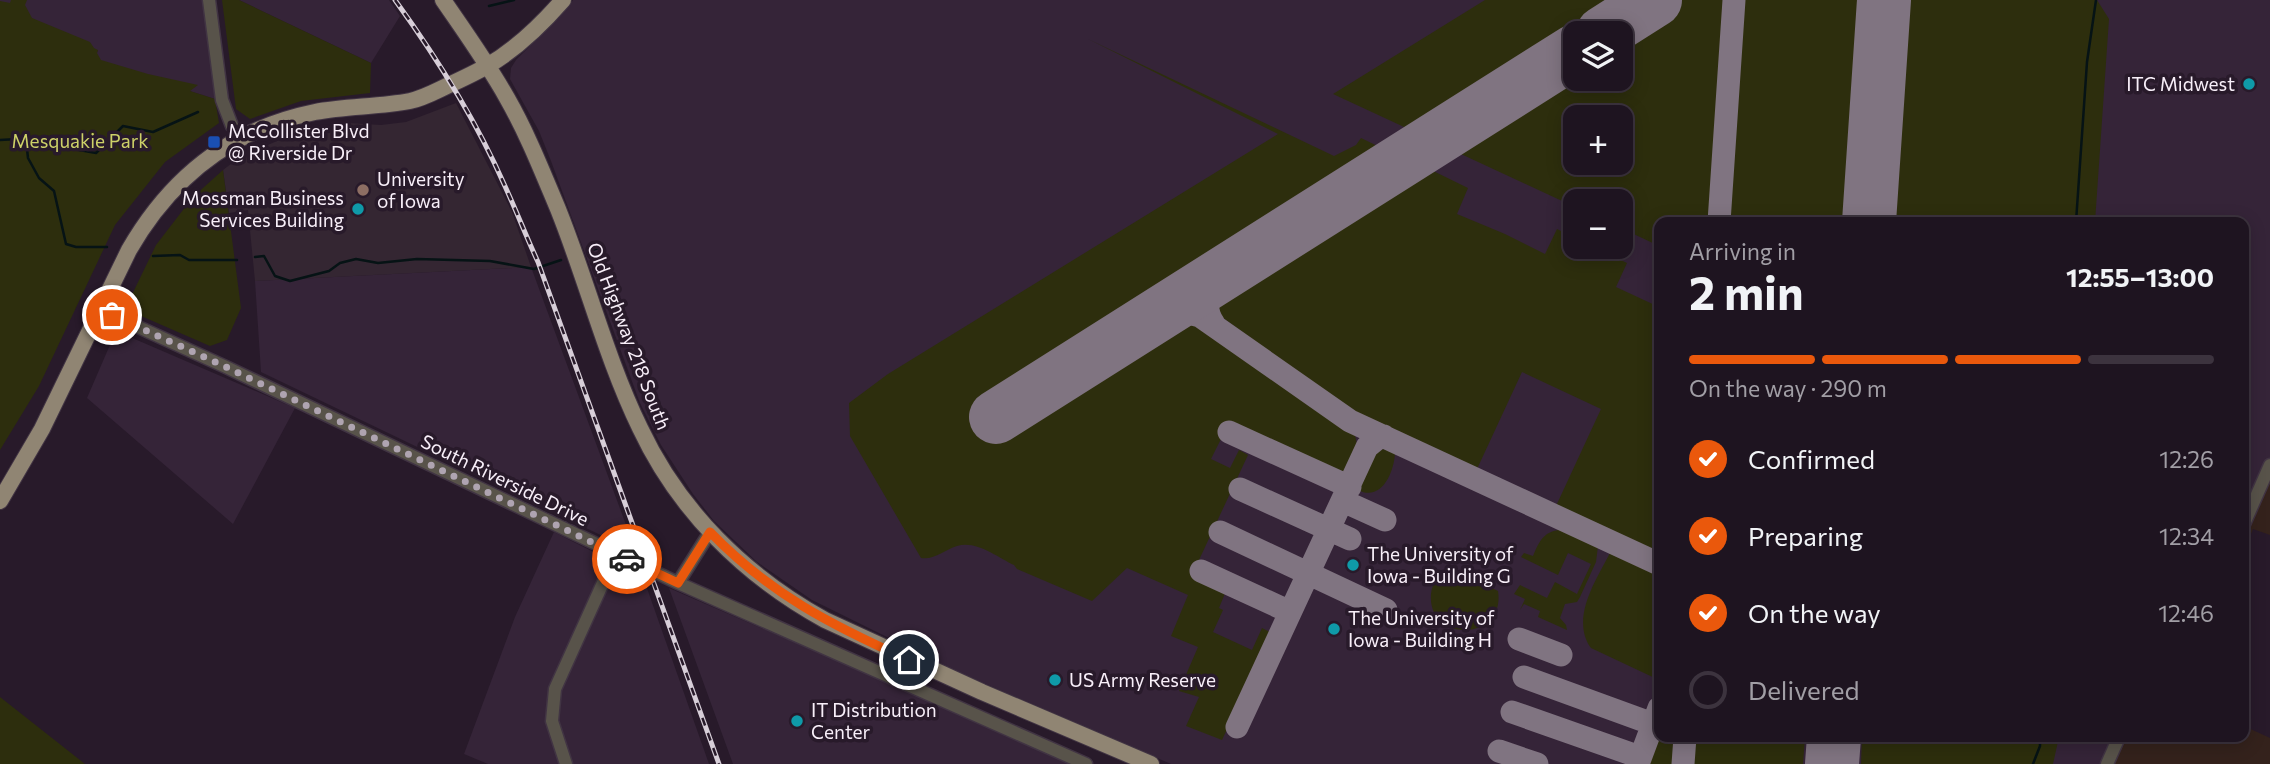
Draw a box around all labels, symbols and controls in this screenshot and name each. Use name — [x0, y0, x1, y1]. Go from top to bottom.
map controls — [1563, 21, 1633, 259]
button: layers — [1563, 21, 1633, 91]
place label: ITC Midwest — [2126, 72, 2235, 95]
marker: ITC Midwest — [2241, 76, 2257, 92]
button: + — [1563, 105, 1633, 175]
place label: McCollister Blvd @ Riverside Dr — [228, 119, 370, 164]
park label: Mesquakie Park — [11, 129, 149, 152]
marker: McCollister Blvd @ Riverside Dr — [206, 134, 222, 150]
place label: University of Iowa — [377, 167, 465, 212]
marker: University of Iowa — [355, 182, 371, 198]
place label: Mossman Business Services Building — [182, 186, 344, 231]
button: − — [1563, 189, 1633, 259]
marker: Mossman Business Services Building — [350, 201, 366, 217]
text: Arriving in — [1689, 237, 1796, 265]
street label: Old Highway 218 South — [583, 239, 676, 433]
text: 12:55–13:00 — [2066, 261, 2214, 292]
text: 2 min — [1689, 263, 1804, 319]
pin — [82, 285, 142, 345]
icon: bag — [93, 296, 131, 334]
text: On the way · 290 m — [1689, 374, 1887, 402]
street label: South Riverside Drive — [418, 429, 593, 530]
icon: check — [1689, 440, 1727, 478]
text: Confirmed — [1748, 443, 1875, 474]
text: 12:26 — [2159, 445, 2214, 473]
icon: check — [1689, 517, 1727, 555]
text: Preparing — [1748, 520, 1863, 551]
text: 12:34 — [2159, 522, 2214, 550]
courier — [592, 524, 662, 594]
icon: car — [608, 540, 646, 578]
place label: The University of Iowa - Building G — [1367, 542, 1514, 587]
marker: The University of Iowa - Building G — [1345, 557, 1361, 573]
icon: check — [1689, 594, 1727, 632]
text: On the way — [1748, 597, 1881, 628]
text: 12:46 — [2158, 599, 2214, 627]
place label: The University of Iowa - Building H — [1348, 606, 1495, 651]
marker: The University of Iowa - Building H — [1326, 621, 1342, 637]
pin — [879, 630, 939, 690]
icon: home — [890, 641, 928, 679]
place label: US Army Reserve — [1069, 668, 1216, 691]
marker: US Army Reserve — [1047, 672, 1063, 688]
text: Delivered — [1748, 674, 1859, 705]
place label: IT Distribution Center — [811, 698, 937, 743]
marker: IT Distribution Center — [789, 713, 805, 729]

